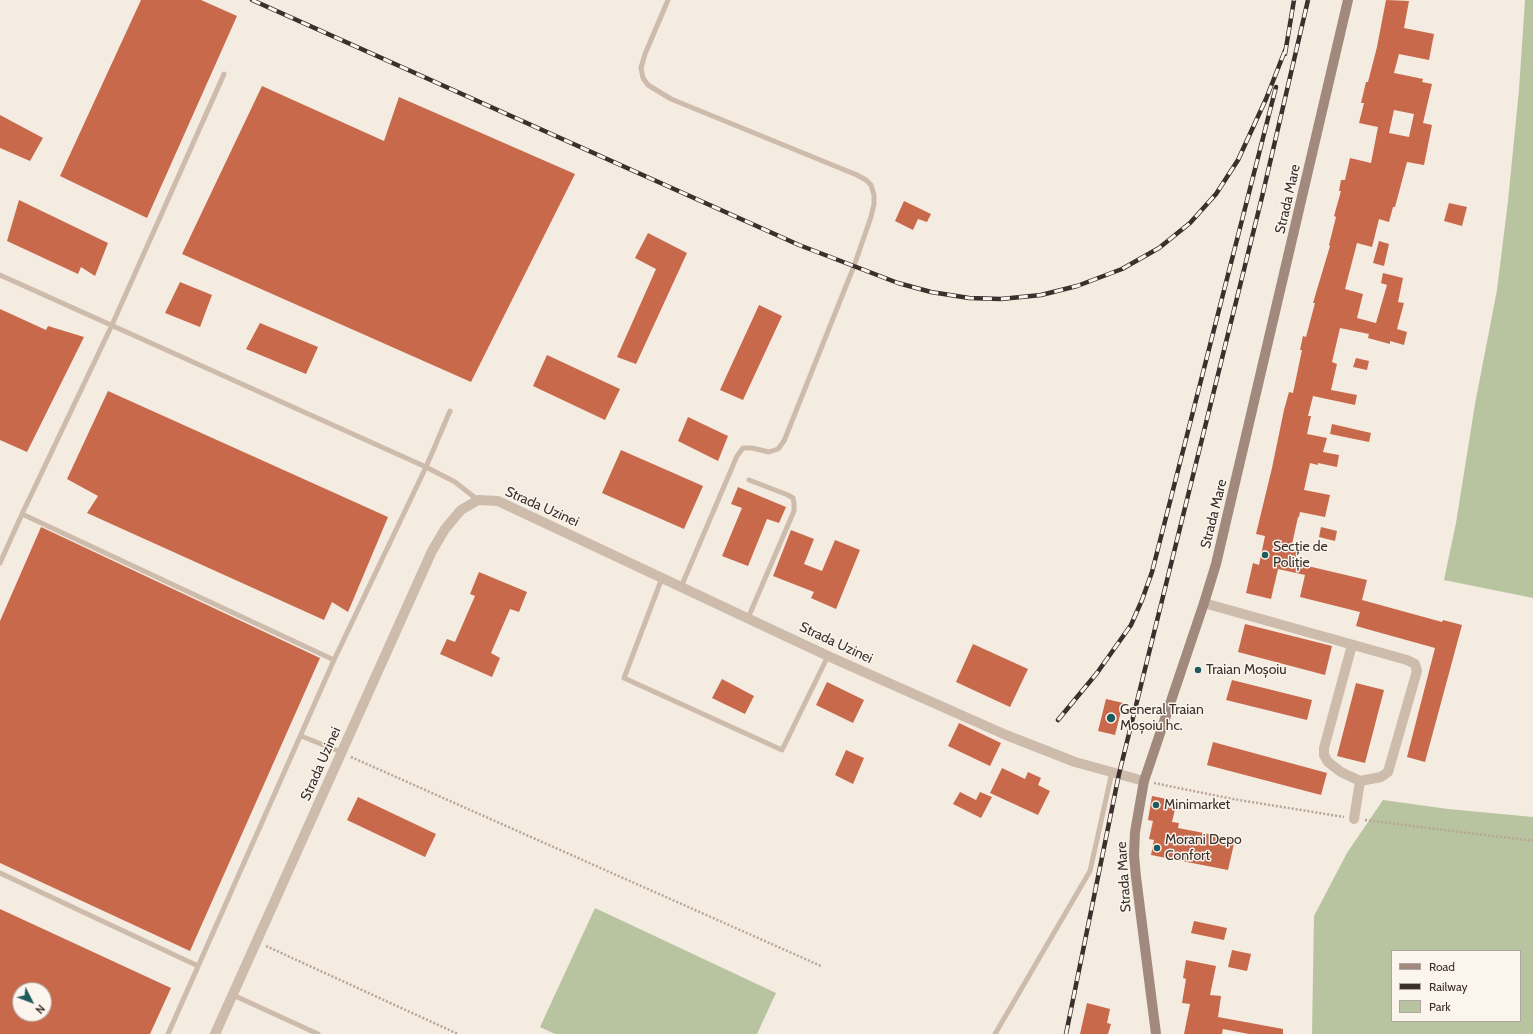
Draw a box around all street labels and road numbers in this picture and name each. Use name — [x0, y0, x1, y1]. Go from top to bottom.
street label: Strada Mare — [1272, 163, 1304, 235]
street label: Strada Mare — [1197, 478, 1231, 550]
street label: Strada Uzinei — [503, 483, 581, 531]
street label: Strada Uzinei — [797, 619, 875, 667]
street label: Strada Uzinei — [297, 725, 345, 803]
street label: Strada Mare — [1113, 841, 1135, 913]

